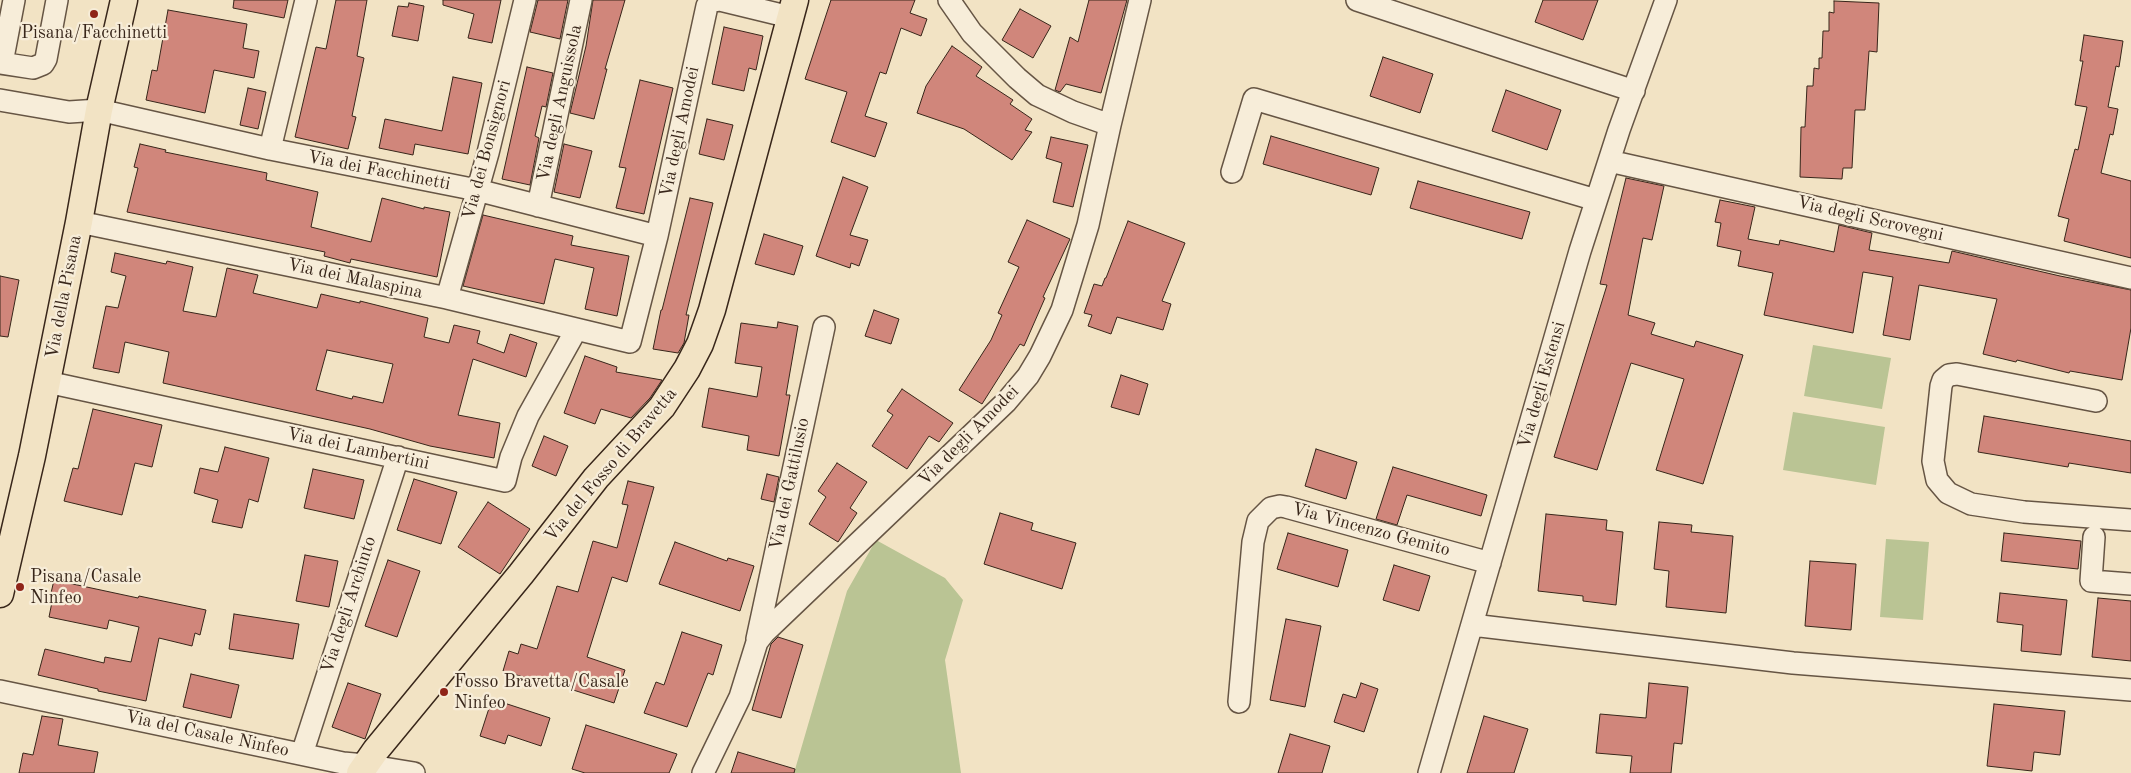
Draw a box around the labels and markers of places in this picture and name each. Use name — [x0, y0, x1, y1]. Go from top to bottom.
marker: Pisana/Facchinetti — [88, 8, 100, 20]
place label: Pisana/Facchinetti — [21, 22, 167, 44]
place label: Pisana/Casale Ninfeo — [30, 566, 141, 608]
marker: Pisana/Casale Ninfeo — [14, 581, 26, 593]
place label: Fosso Bravetta/Casale Ninfeo — [454, 671, 629, 714]
marker: Fosso Bravetta/Casale Ninfeo — [438, 686, 450, 698]

